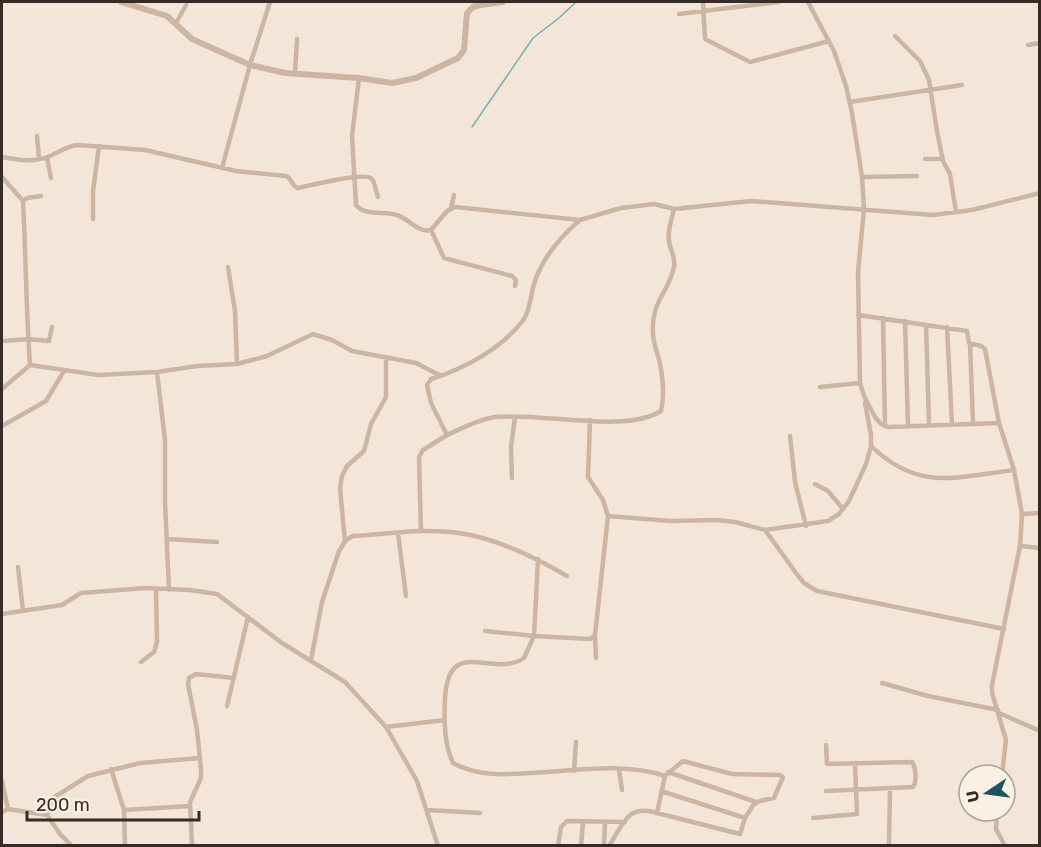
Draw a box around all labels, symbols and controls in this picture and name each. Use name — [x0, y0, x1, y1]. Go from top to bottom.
north arrow — [957, 763, 1017, 823]
scale bar — [27, 784, 200, 822]
text: U — [962, 788, 983, 804]
text: 200 m — [36, 794, 90, 816]

